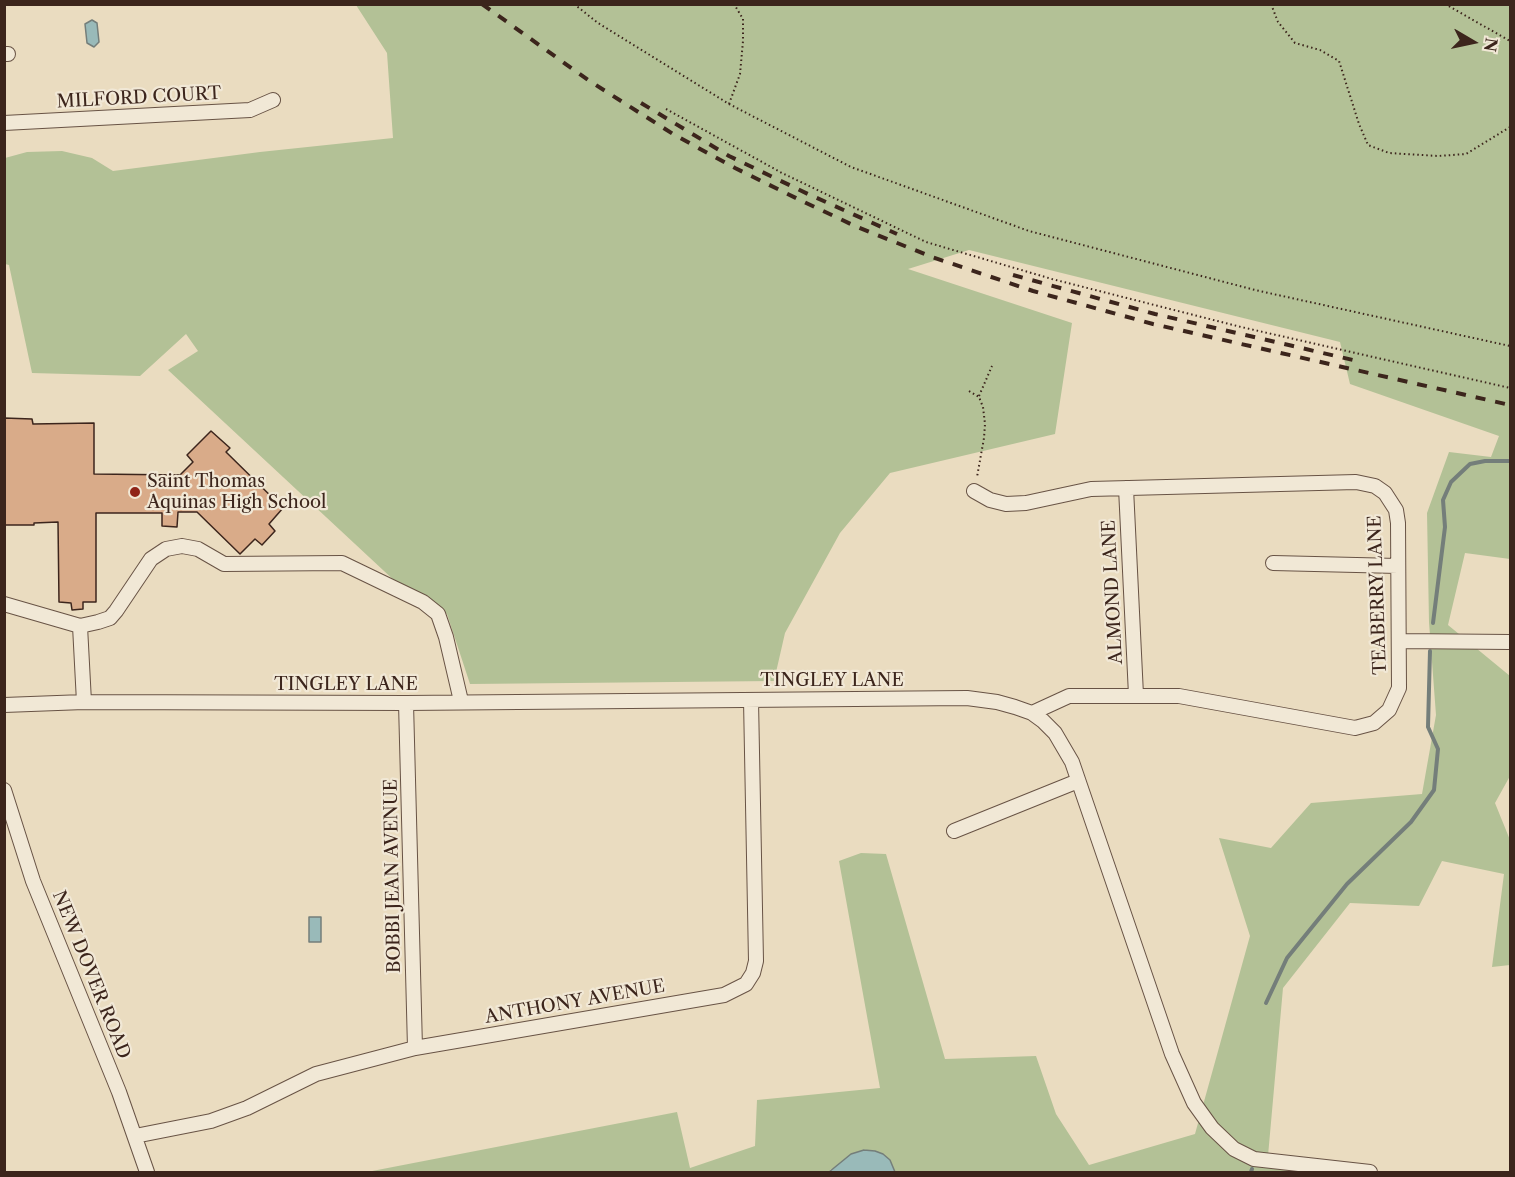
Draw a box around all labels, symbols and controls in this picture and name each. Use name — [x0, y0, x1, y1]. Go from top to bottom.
north arrow — [1443, 12, 1503, 72]
text: N — [1480, 36, 1502, 53]
street label: MILFORD COURT — [56, 83, 222, 113]
place label: Saint Thomas Aquinas High School — [147, 471, 326, 514]
marker: Saint Thomas Aquinas High School — [128, 485, 142, 499]
street label: TEABERRY LANE — [1364, 515, 1392, 675]
street label: ALMOND LANE — [1098, 519, 1128, 665]
street label: TINGLEY LANE — [760, 670, 904, 692]
street label: TINGLEY LANE — [274, 674, 418, 696]
street label: BOBBI JEAN AVENUE — [381, 779, 405, 973]
street label: NEW DOVER ROAD — [47, 888, 135, 1062]
street label: ANTHONY AVENUE — [483, 976, 667, 1028]

